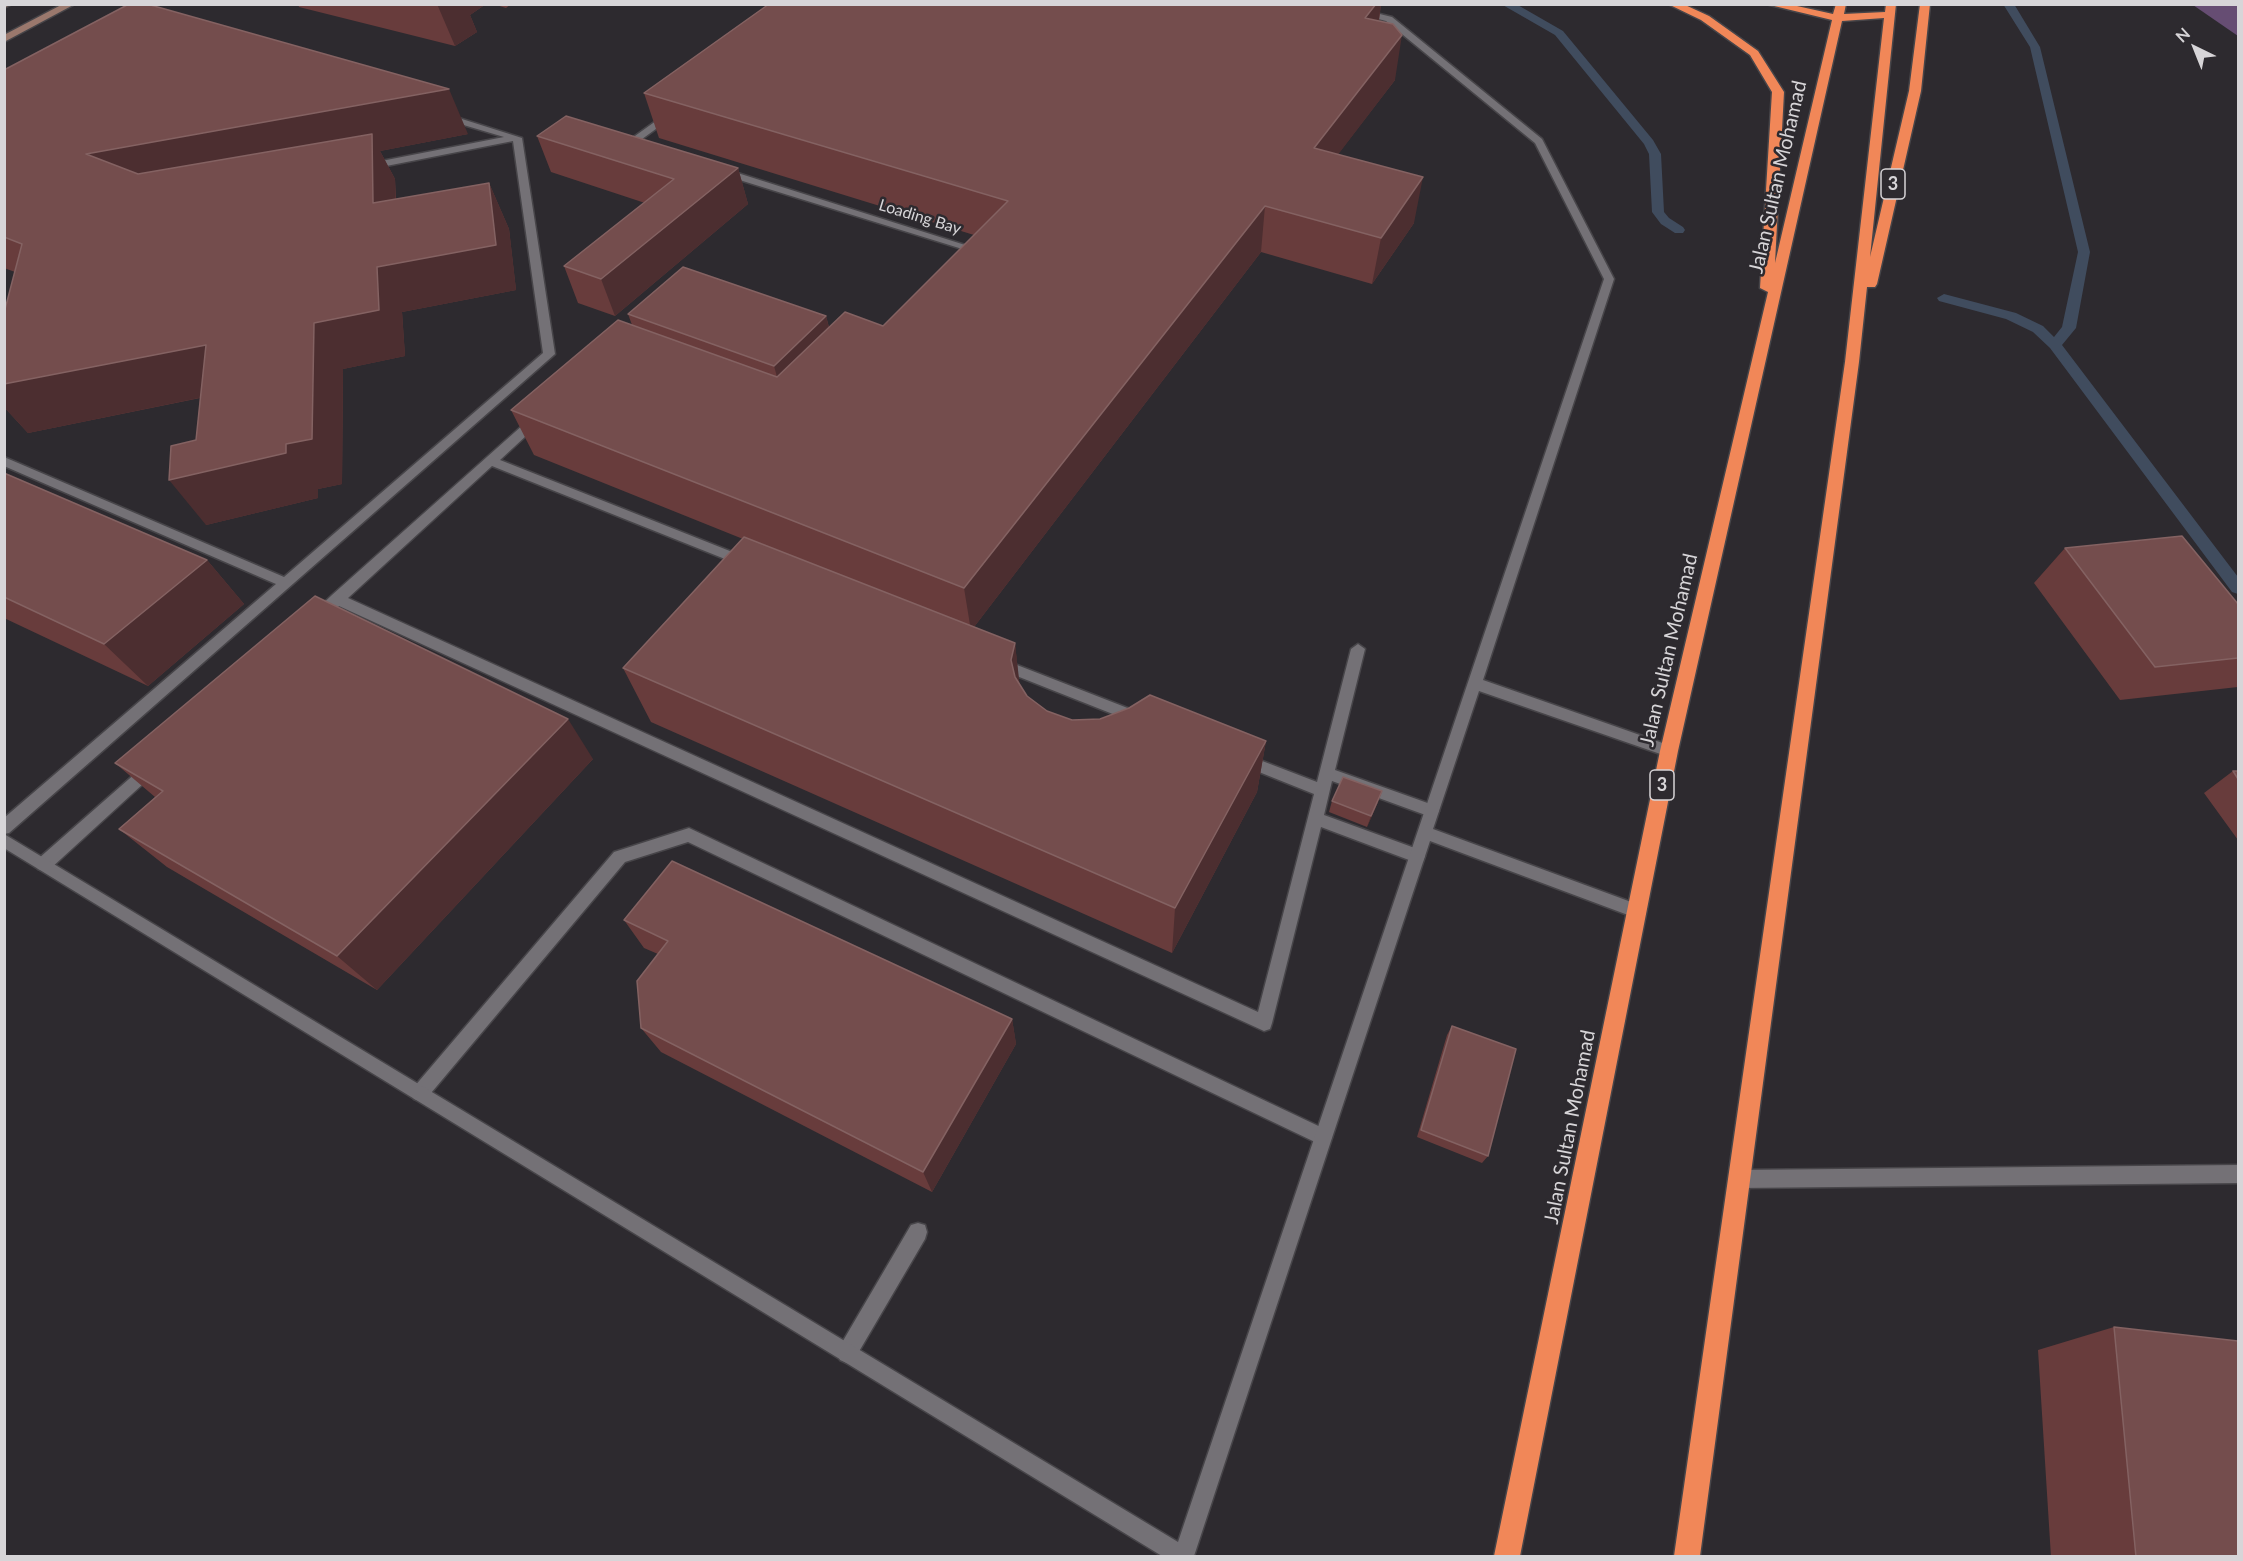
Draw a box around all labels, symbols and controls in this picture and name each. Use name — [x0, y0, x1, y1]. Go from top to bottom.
north arrow — [2165, 18, 2225, 78]
text: N — [2171, 23, 2193, 46]
street label: Jalan Sultan Mohamad — [1744, 78, 1812, 276]
road number: 3 — [1881, 169, 1905, 199]
street label: Loading Bay — [877, 195, 963, 239]
street label: Jalan Sultan Mohamad — [1635, 551, 1703, 749]
road number: 3 — [1650, 770, 1674, 800]
street label: Jalan Sultan Mohamad — [1539, 1028, 1601, 1226]

